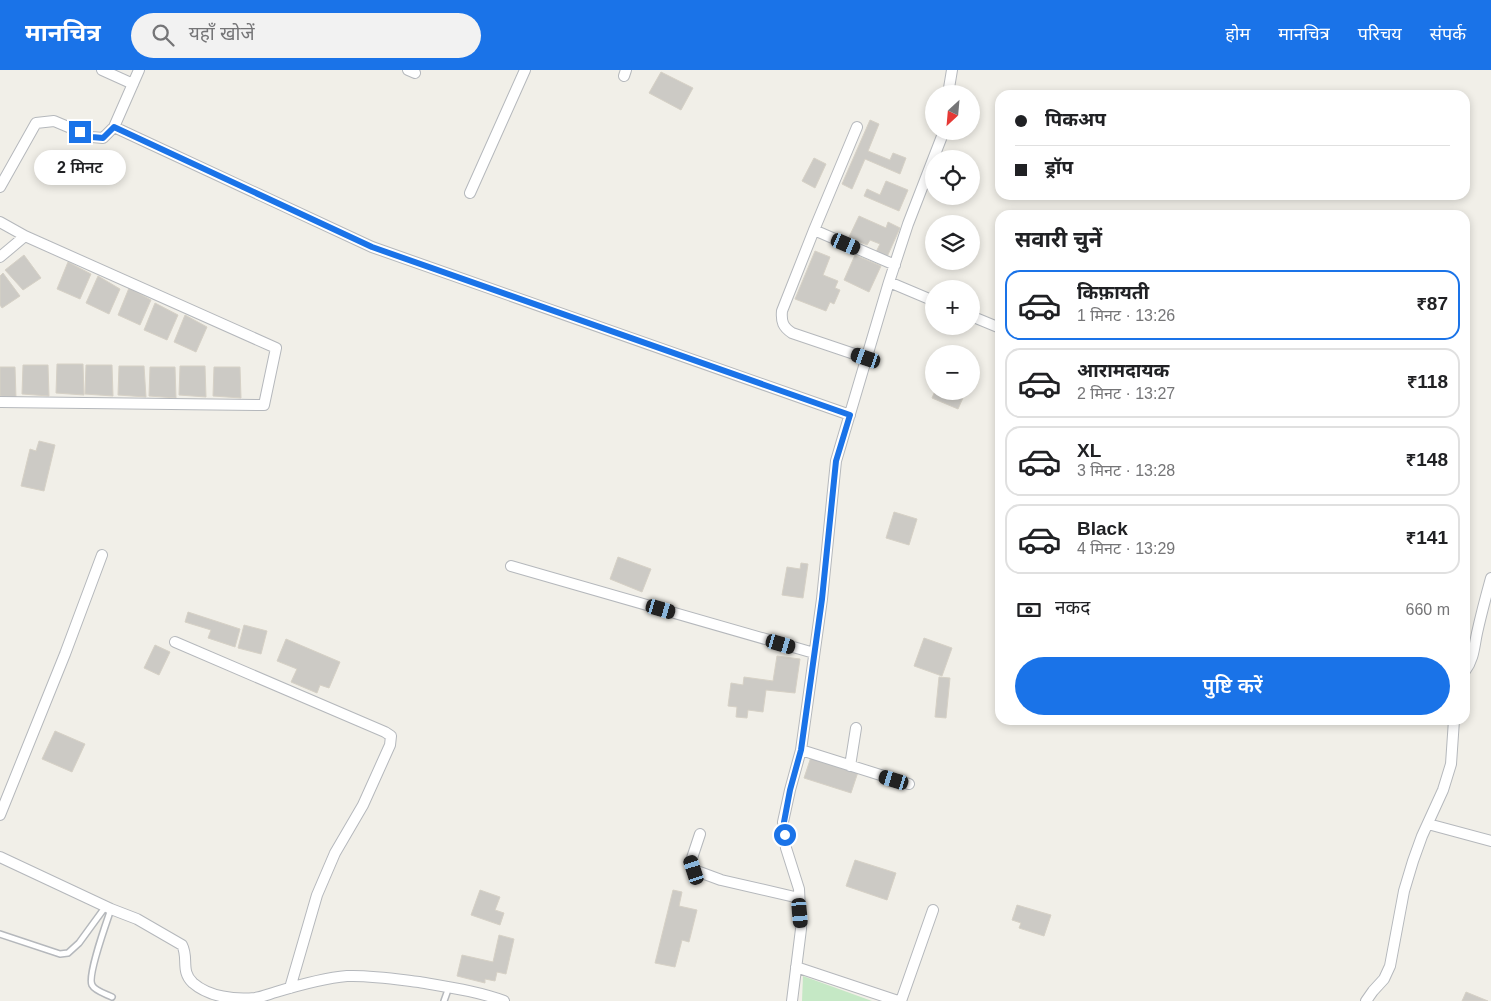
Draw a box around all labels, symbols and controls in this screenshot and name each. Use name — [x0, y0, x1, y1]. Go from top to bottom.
search box — [131, 13, 481, 58]
text: मानचित्र — [25, 19, 101, 46]
icon: search — [149, 21, 177, 49]
text: यहाँ खोजें — [189, 23, 255, 44]
text: होम — [1225, 24, 1250, 44]
text: मानचित्र — [1278, 24, 1330, 44]
text: परिचय — [1358, 24, 1402, 44]
text: संपर्क — [1430, 24, 1466, 44]
north arrow — [925, 85, 980, 140]
map controls — [925, 85, 980, 400]
text: पिकअप — [1045, 109, 1106, 130]
route end — [69, 121, 91, 143]
callout: 2 मिनट — [34, 150, 126, 184]
button: locate — [925, 150, 980, 205]
text: ड्रॉप — [1045, 157, 1073, 178]
text: 2 मिनट — [57, 159, 103, 176]
button: layers — [925, 215, 980, 270]
text: सवारी चुनें — [1015, 227, 1102, 252]
car — [829, 231, 862, 257]
button: + — [925, 280, 980, 335]
text: किफ़ायती — [1077, 282, 1149, 303]
icon: car — [1017, 283, 1062, 328]
text: ₹87 — [1416, 293, 1448, 314]
text: 1 मिनट · 13:26 — [1077, 307, 1175, 324]
button: − — [925, 345, 980, 400]
car — [849, 346, 882, 370]
text: आरामदायक — [1077, 360, 1169, 381]
icon: car — [1017, 361, 1062, 406]
text: ₹118 — [1407, 371, 1448, 392]
text: 2 मिनट · 13:27 — [1077, 385, 1175, 402]
icon: car — [1017, 439, 1062, 484]
text: XL — [1077, 440, 1101, 461]
text: ₹148 — [1406, 449, 1448, 470]
text: 3 मिनट · 13:28 — [1077, 462, 1175, 479]
icon: car — [1017, 517, 1062, 562]
text: Black — [1077, 518, 1128, 539]
text: ₹141 — [1406, 527, 1448, 548]
text: 4 मिनट · 13:29 — [1077, 540, 1175, 557]
icon: cash — [1015, 596, 1043, 624]
text: नकद — [1055, 597, 1090, 618]
car — [644, 598, 677, 620]
text: 660 m — [1406, 601, 1450, 618]
car — [764, 633, 797, 655]
button: पुष्टि करें — [1015, 657, 1450, 715]
car — [877, 768, 910, 792]
route start — [774, 824, 796, 846]
car — [682, 853, 705, 887]
car — [791, 897, 808, 929]

